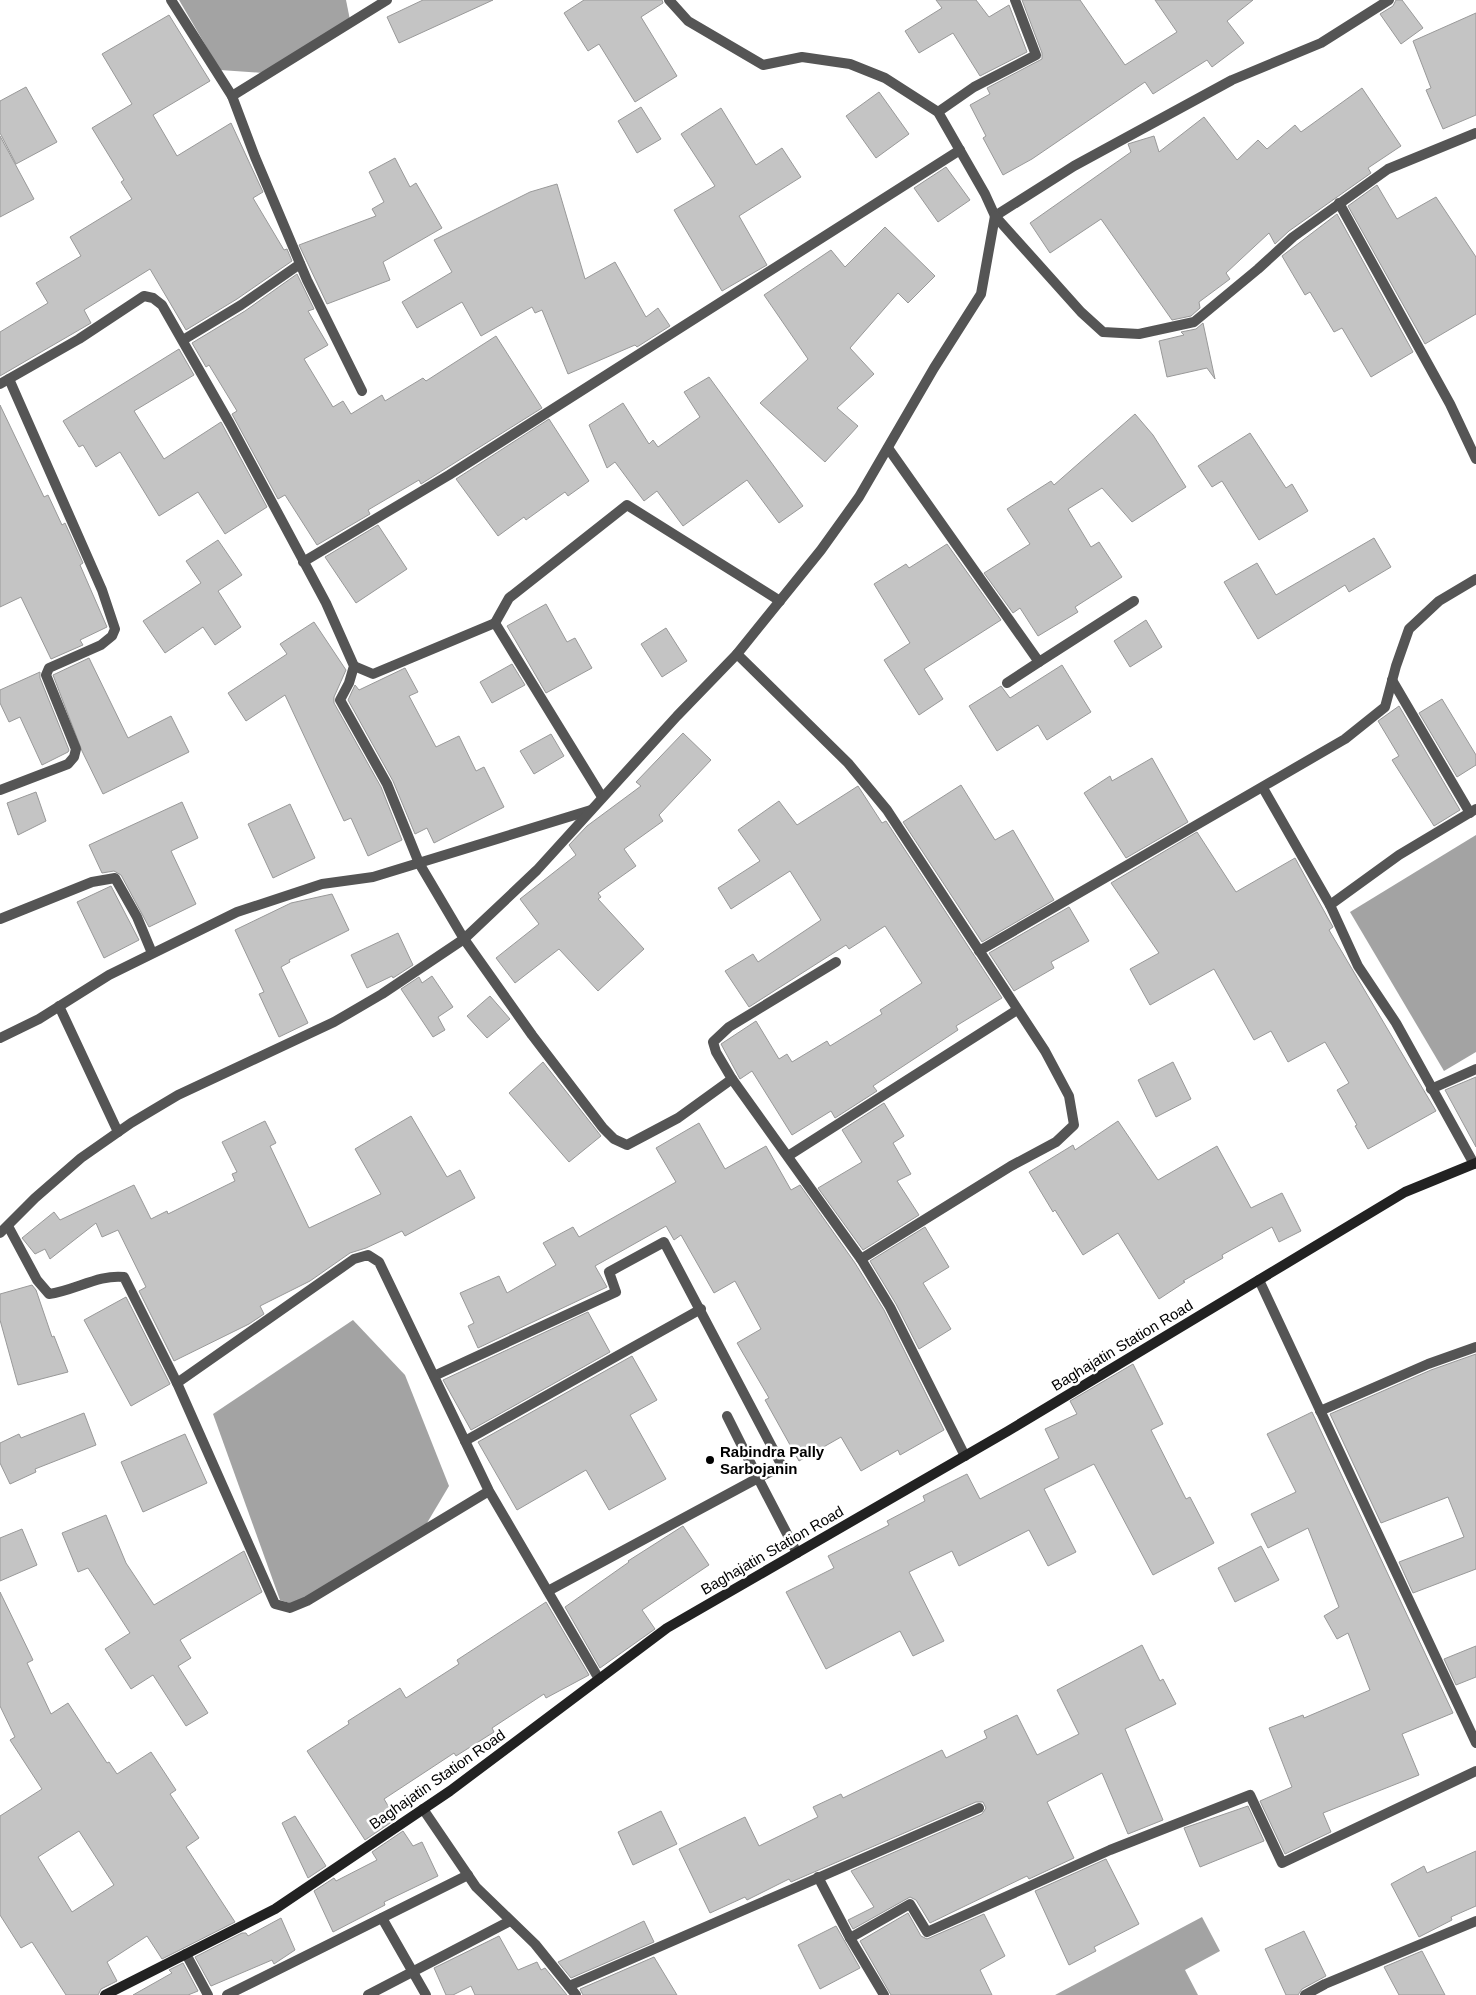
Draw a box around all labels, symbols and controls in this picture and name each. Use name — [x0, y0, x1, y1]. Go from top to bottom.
street label: Baghajatin Station Road — [1048, 1296, 1196, 1394]
place label: Rabindra Pally Sarbojanin — [720, 1443, 825, 1477]
marker: Rabindra Pally Sarbojanin — [704, 1454, 716, 1466]
street label: Baghajatin Station Road — [698, 1502, 846, 1598]
street label: Baghajatin Station Road — [366, 1726, 508, 1832]

